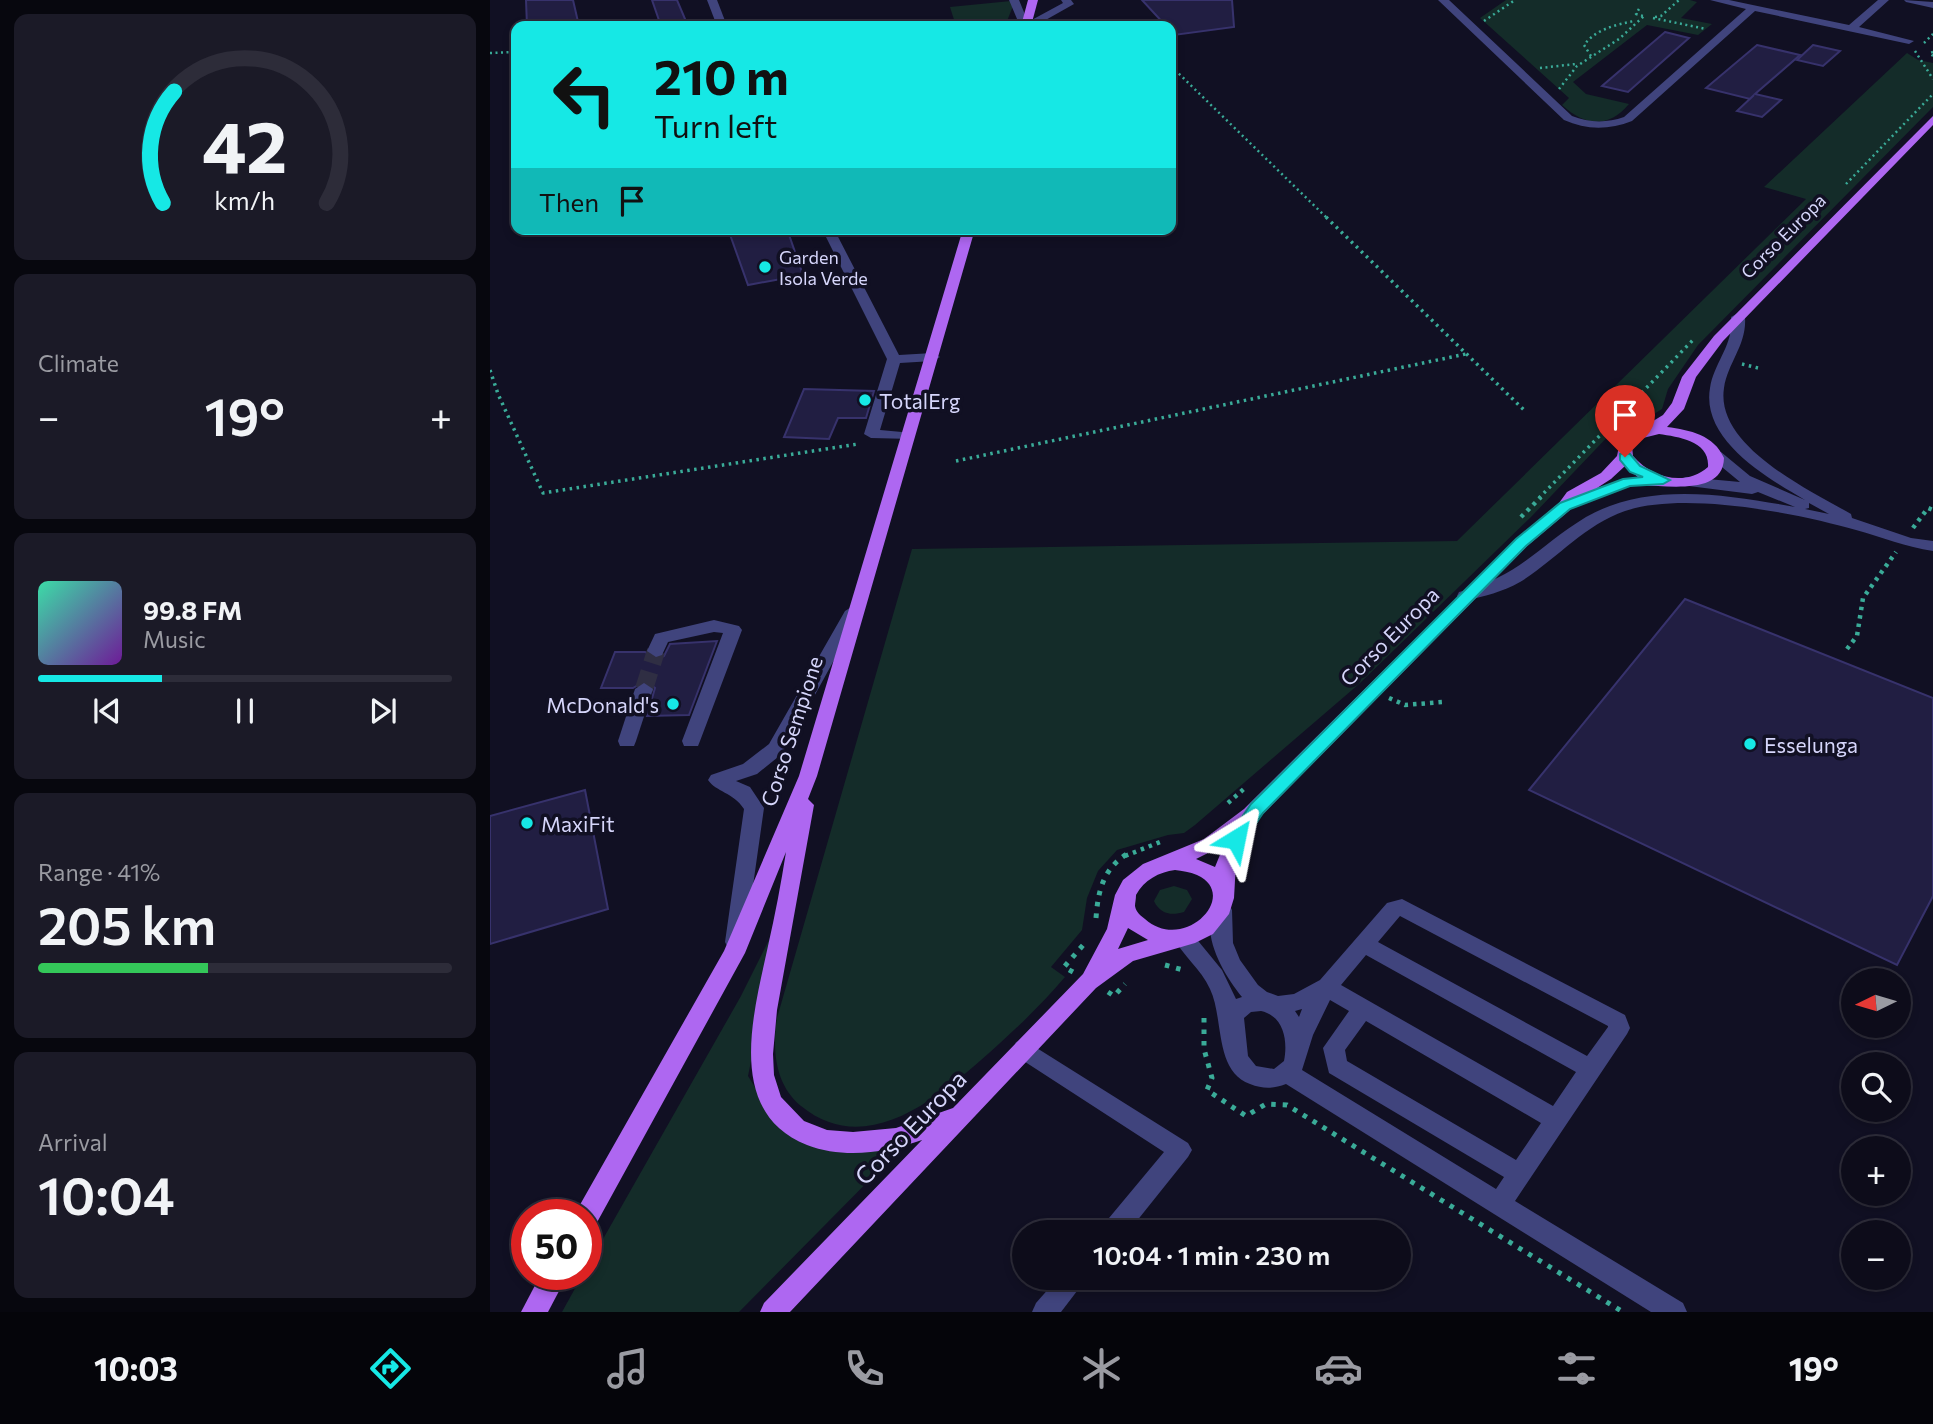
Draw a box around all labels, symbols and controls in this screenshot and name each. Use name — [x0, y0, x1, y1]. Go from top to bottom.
text: 210 m — [654, 45, 789, 105]
icon: left — [539, 49, 630, 140]
text: 42 — [202, 99, 288, 188]
text: Turn left — [654, 105, 778, 145]
icon: arrive — [613, 182, 651, 220]
text: km/h — [215, 185, 275, 215]
text: Then — [539, 186, 599, 217]
street label: Corso Europa — [1736, 189, 1830, 283]
place label: Garden Isola Verde — [779, 246, 868, 289]
marker: Garden Isola Verde — [757, 259, 773, 275]
text: Climate — [38, 349, 119, 377]
text: 19° — [204, 383, 285, 447]
pin — [1595, 385, 1655, 457]
place label: TotalErg — [879, 388, 960, 413]
text: − — [38, 392, 60, 439]
text: + — [430, 392, 452, 439]
marker: TotalErg — [857, 392, 873, 408]
icon: arrive — [1606, 396, 1644, 434]
street label: Corso Europa — [1334, 581, 1444, 691]
text: 99.8 FM — [143, 594, 242, 625]
text: Music — [143, 625, 206, 653]
street label: Corso Sempione — [755, 653, 827, 809]
icon: previous — [88, 692, 126, 730]
icon: pause — [226, 692, 264, 730]
icon: next — [364, 692, 402, 730]
place label: McDonald's — [546, 692, 659, 717]
marker: McDonald's — [665, 696, 681, 712]
place label: Esselunga — [1764, 732, 1858, 757]
marker: Esselunga — [1742, 736, 1758, 752]
position arrow — [1199, 802, 1273, 876]
place label: MaxiFit — [541, 811, 615, 836]
marker: MaxiFit — [519, 815, 535, 831]
text: Range · 41% — [38, 858, 160, 886]
text: 205 km — [38, 892, 216, 956]
north arrow — [1841, 968, 1911, 1038]
map controls — [1841, 968, 1911, 1290]
button: search — [1841, 1052, 1911, 1122]
street label: Corso Europa — [848, 1064, 972, 1190]
text: Arrival — [38, 1128, 108, 1156]
button: + — [1841, 1136, 1911, 1206]
text: 10:04 — [38, 1162, 175, 1226]
speed limit sign: 50 — [511, 1199, 602, 1290]
button: − — [1841, 1220, 1911, 1290]
text: 10:04 · 1 min · 230 m — [1093, 1239, 1330, 1270]
icon: directions — [366, 1344, 415, 1393]
icon: music — [603, 1344, 652, 1393]
icon: phone — [840, 1344, 889, 1393]
icon: climate — [1077, 1344, 1126, 1393]
icon: car — [1314, 1344, 1363, 1393]
icon: filters — [1552, 1344, 1601, 1393]
text: 10:03 — [94, 1348, 178, 1388]
text: 19° — [1789, 1348, 1839, 1388]

